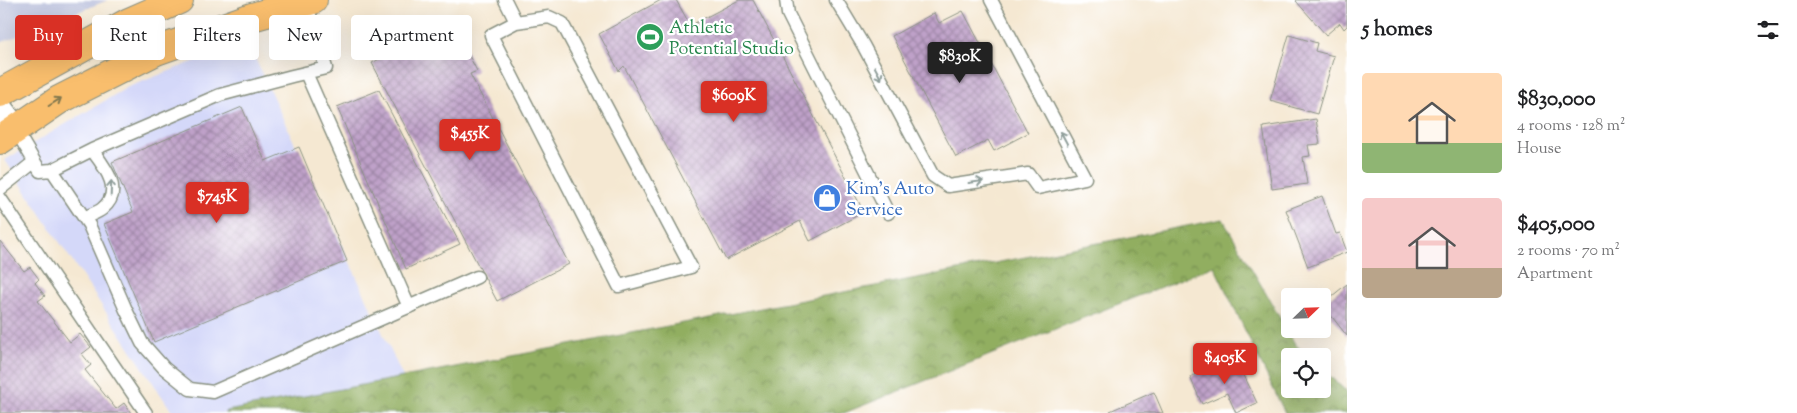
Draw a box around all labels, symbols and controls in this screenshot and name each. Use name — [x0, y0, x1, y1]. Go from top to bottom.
chip: Buy — [15, 15, 82, 60]
chip: Rent — [92, 15, 165, 60]
chip: Filters — [175, 15, 259, 60]
chip: New — [269, 15, 341, 60]
chip: Apartment — [351, 15, 472, 60]
text: 5 homes — [1362, 15, 1432, 45]
place label: Athletic Potential Studio — [669, 16, 794, 63]
icon: filters — [1754, 16, 1782, 44]
sports icon: Athletic Potential Studio — [635, 22, 665, 52]
pin: $830K — [925, 42, 995, 84]
text: $830K — [939, 46, 981, 69]
one-way arrow — [874, 65, 883, 80]
pin: $609K — [699, 80, 769, 123]
text: $609K — [712, 85, 756, 108]
text: $830,000 — [1517, 85, 1596, 115]
icon: home — [1402, 93, 1462, 153]
one-way arrow — [48, 97, 62, 107]
text: 4 rooms · 128 m² — [1517, 115, 1625, 138]
pin: $455K — [435, 119, 505, 161]
text: $455K — [450, 123, 490, 146]
one-way arrow — [1058, 131, 1068, 146]
text: House — [1517, 138, 1561, 161]
place label: Kim's Auto Service — [846, 177, 934, 224]
one-way arrow — [967, 177, 983, 187]
one-way arrow — [106, 180, 115, 196]
pin: $745K — [182, 182, 252, 224]
shop icon: Kim's Auto Service — [812, 183, 842, 213]
text: $745K — [197, 186, 237, 209]
text: $405,000 — [1517, 210, 1595, 240]
icon: home — [1402, 218, 1462, 278]
text: 2 rooms · 70 m² — [1517, 240, 1620, 263]
text: Apartment — [1517, 263, 1593, 286]
north arrow — [1281, 288, 1331, 338]
map controls — [1281, 288, 1331, 398]
pin: $405K — [1190, 342, 1260, 385]
text: $405K — [1204, 347, 1246, 370]
button: locate — [1281, 348, 1331, 398]

